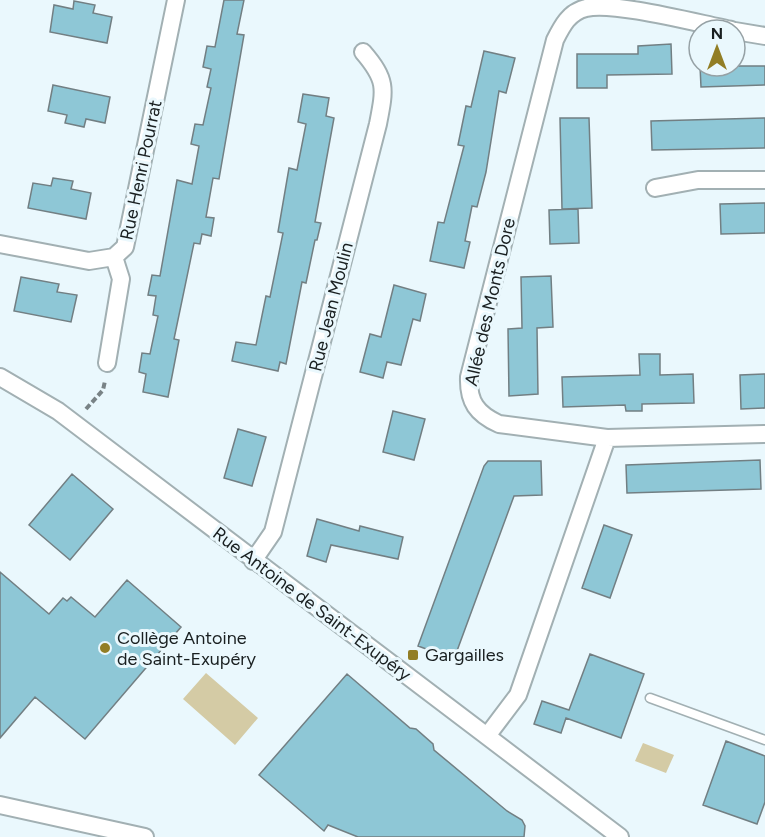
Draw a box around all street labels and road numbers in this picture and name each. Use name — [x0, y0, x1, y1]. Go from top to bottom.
street label: Rue Henri Pourrat — [115, 98, 167, 242]
street label: Allée des Monts Dore — [460, 216, 520, 388]
street label: Rue Jean Moulin — [304, 240, 358, 374]
street label: Rue Antoine de Saint-Exupéry — [209, 522, 416, 686]

